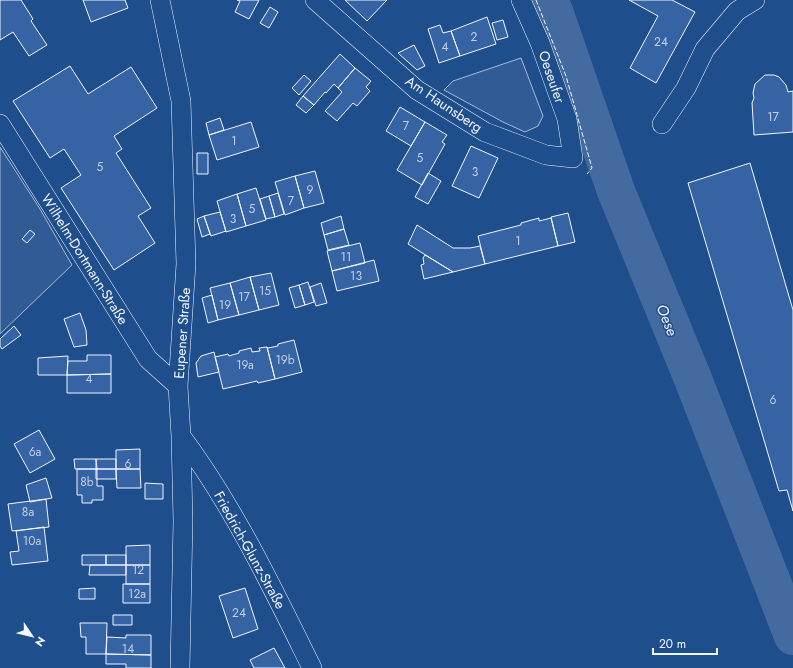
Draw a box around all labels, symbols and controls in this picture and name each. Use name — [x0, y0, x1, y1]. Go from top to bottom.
house number: 2 — [471, 28, 478, 46]
house number: 24 — [654, 33, 668, 51]
house number: 4 — [442, 38, 449, 56]
street label: Oeseufer — [534, 48, 570, 106]
street label: Am Haunsberg — [401, 71, 487, 137]
house number: 17 — [767, 108, 780, 126]
house number: 7 — [403, 117, 410, 135]
house number: 1 — [231, 132, 237, 150]
house number: 5 — [417, 149, 424, 167]
house number: 5 — [97, 158, 104, 176]
house number: 3 — [472, 163, 479, 181]
house number: 9 — [307, 181, 314, 199]
street label: Wilhelm-Dortmann-Straße — [37, 190, 133, 328]
house number: 7 — [288, 192, 295, 210]
house number: 5 — [249, 200, 256, 218]
house number: 3 — [230, 210, 237, 228]
house number: 1 — [515, 232, 521, 250]
house number: 11 — [341, 248, 351, 266]
house number: 13 — [350, 267, 362, 285]
house number: 15 — [259, 282, 271, 300]
street label: Eupener Straße — [169, 287, 195, 379]
house number: 17 — [238, 288, 251, 306]
house number: 19 — [219, 296, 231, 314]
water label: Oese — [651, 301, 683, 340]
house number: 19b — [275, 351, 295, 369]
house number: 19a — [236, 356, 254, 374]
house number: 4 — [86, 370, 93, 388]
house number: 6 — [770, 391, 777, 409]
house number: 6a — [29, 443, 42, 461]
house number: 6 — [125, 455, 132, 473]
house number: 8b — [80, 473, 94, 491]
street label: Friedrich-Glunz-Straße — [209, 488, 291, 612]
house number: 8a — [22, 503, 34, 521]
house number: 10a — [23, 532, 41, 550]
house number: 12 — [132, 561, 144, 579]
house number: 12a — [128, 585, 146, 603]
house number: 24 — [232, 604, 246, 622]
north arrow — [12, 616, 52, 656]
scale bar — [653, 630, 717, 656]
text: N — [31, 634, 49, 650]
text: 20 m — [659, 635, 686, 653]
house number: 14 — [122, 640, 134, 658]

